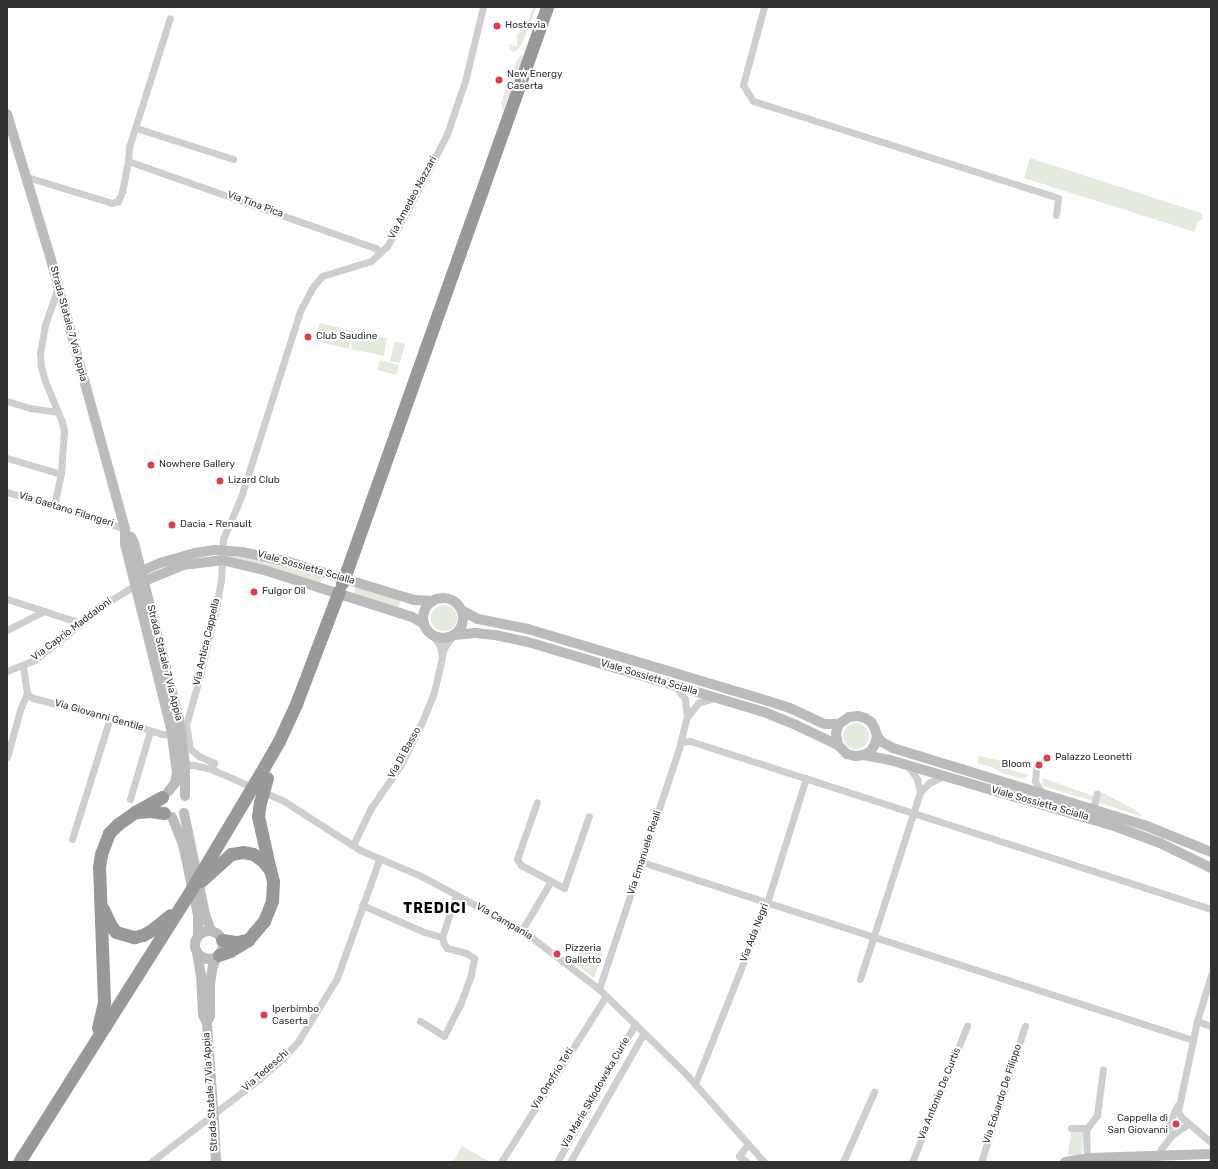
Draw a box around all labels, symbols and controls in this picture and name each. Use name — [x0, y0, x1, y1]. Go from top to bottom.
place label: Hostevìa — [505, 20, 546, 32]
marker: Hostevìa — [492, 21, 502, 31]
place label: New Energy Caserta — [507, 68, 563, 92]
marker: New Energy Caserta — [494, 75, 504, 85]
street label: Via Amedeo Nazzari — [386, 154, 440, 242]
street label: Via Tina Pica — [225, 189, 285, 221]
street label: Strada Statale 7 Via Appia — [47, 265, 89, 383]
place label: Club Saudine — [316, 331, 377, 343]
marker: Club Saudine — [303, 332, 313, 342]
place label: Nowhere Gallery — [159, 459, 235, 471]
marker: Nowhere Gallery — [146, 460, 156, 470]
place label: Lizard Club — [228, 475, 280, 487]
marker: Lizard Club — [215, 476, 225, 486]
street label: Via Gaetano Filangeri — [17, 490, 115, 530]
place label: Dacia - Renault — [180, 519, 252, 531]
marker: Dacia - Renault — [167, 520, 177, 530]
street label: Viale Sossietta Scialla — [256, 548, 356, 588]
place label: Fulgor Oil — [262, 586, 306, 598]
marker: Fulgor Oil — [249, 587, 259, 597]
street label: Via Caprio Maddaloni — [30, 596, 114, 664]
street label: Via Antica Cappella — [191, 597, 223, 687]
street label: Strada Statale 7 Via Appia — [144, 603, 184, 723]
street label: Viale Sossietta Scialla — [599, 658, 699, 698]
street label: Via Giovanni Gentile — [53, 698, 145, 734]
street label: Via Di Basso — [386, 725, 424, 781]
place label: Palazzo Leonetti — [1055, 752, 1132, 764]
marker: Palazzo Leonetti — [1042, 753, 1052, 763]
place label: Bloom — [1002, 759, 1031, 771]
marker: Bloom — [1034, 760, 1044, 770]
street label: Viale Sossietta Scialla — [990, 784, 1090, 824]
street label: Via Emanuele Reali — [626, 809, 664, 897]
district label: TREDICI — [403, 901, 467, 917]
street label: Via Campania — [474, 901, 534, 943]
street label: Via Ada Negri — [738, 902, 772, 964]
place label: Pizzeria Galletto — [565, 942, 601, 966]
marker: Pizzeria Galletto — [552, 949, 562, 959]
place label: Iperbimbo Caserta — [272, 1003, 319, 1026]
marker: Iperbimbo Caserta — [259, 1010, 269, 1020]
street label: Strada Statale 7 Via Appia — [201, 1032, 221, 1152]
street label: Via Marie Sklodowska Curie — [559, 1035, 633, 1151]
street label: Via Eduardo De Filippo — [981, 1043, 1025, 1145]
street label: Via Onofrio Teti — [529, 1046, 577, 1112]
street label: Via Antonio De Curtis — [916, 1046, 964, 1142]
street label: Via Tedeschi — [240, 1047, 292, 1095]
place label: Cappella di San Giovanni — [1108, 1112, 1168, 1136]
marker: Cappella di San Giovanni — [1171, 1119, 1181, 1129]

